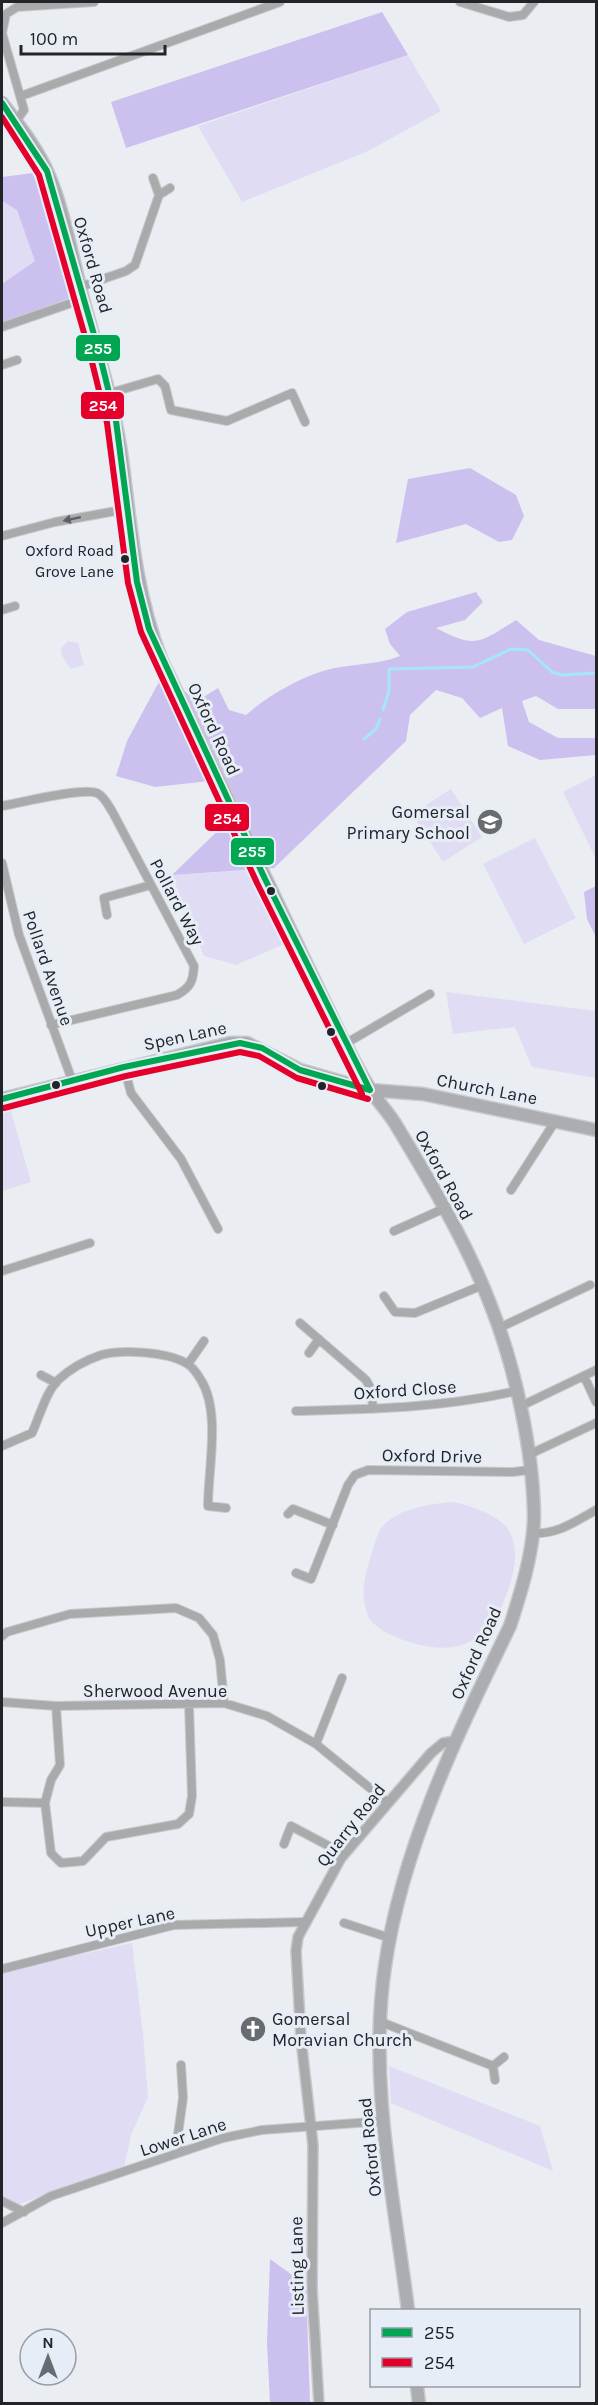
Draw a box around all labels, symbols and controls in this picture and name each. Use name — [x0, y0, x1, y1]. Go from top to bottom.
scale bar — [21, 18, 165, 56]
text: 100 m — [30, 28, 78, 50]
street label: Oxford Road — [69, 214, 117, 316]
line badge: 255 — [75, 334, 121, 362]
text: 255 — [84, 339, 112, 358]
line badge: 254 — [80, 391, 125, 420]
text: 254 — [89, 396, 118, 415]
one-way arrow — [62, 515, 81, 524]
place label: Oxford Road Grove Lane — [25, 541, 114, 581]
marker: Oxford Road Grove Lane — [119, 553, 131, 565]
street label: Oxford Road — [183, 679, 245, 779]
place label: Gomersal Primary School — [347, 801, 470, 844]
line badge: 254 — [204, 803, 250, 832]
school or university icon: Gomersal Primary School — [475, 807, 505, 837]
text: 254 — [213, 809, 242, 828]
line badge: 255 — [230, 837, 275, 866]
text: 255 — [238, 842, 266, 861]
street label: Pollard Way — [145, 855, 209, 950]
unlabelled marker — [265, 885, 277, 897]
street label: Pollard Avenue — [18, 907, 78, 1029]
street label: Spen Lane — [142, 1016, 228, 1056]
unlabelled marker — [325, 1026, 337, 1038]
street label: Church Lane — [435, 1068, 539, 1110]
unlabelled marker — [50, 1079, 62, 1091]
unlabelled marker — [316, 1080, 328, 1092]
street label: Oxford Road — [410, 1126, 478, 1224]
street label: Oxford Close — [353, 1375, 457, 1405]
street label: Oxford Drive — [382, 1444, 482, 1468]
street label: Oxford Road — [446, 1603, 506, 1703]
street label: Sherwood Avenue — [83, 1680, 227, 1702]
street label: Quarry Road — [312, 1779, 390, 1871]
street label: Upper Lane — [83, 1902, 177, 1942]
place label: Gomersal Moravian Church — [272, 2008, 412, 2051]
church icon: Gomersal Moravian Church — [238, 2014, 268, 2044]
street label: Oxford Road — [354, 2096, 386, 2198]
street label: Lower Lane — [137, 2113, 229, 2161]
street label: Listing Lane — [285, 2216, 309, 2316]
legend — [370, 2309, 580, 2387]
text: 255 — [424, 2322, 455, 2344]
north arrow — [18, 2327, 78, 2387]
text: N — [42, 2333, 54, 2352]
text: 254 — [424, 2352, 455, 2374]

